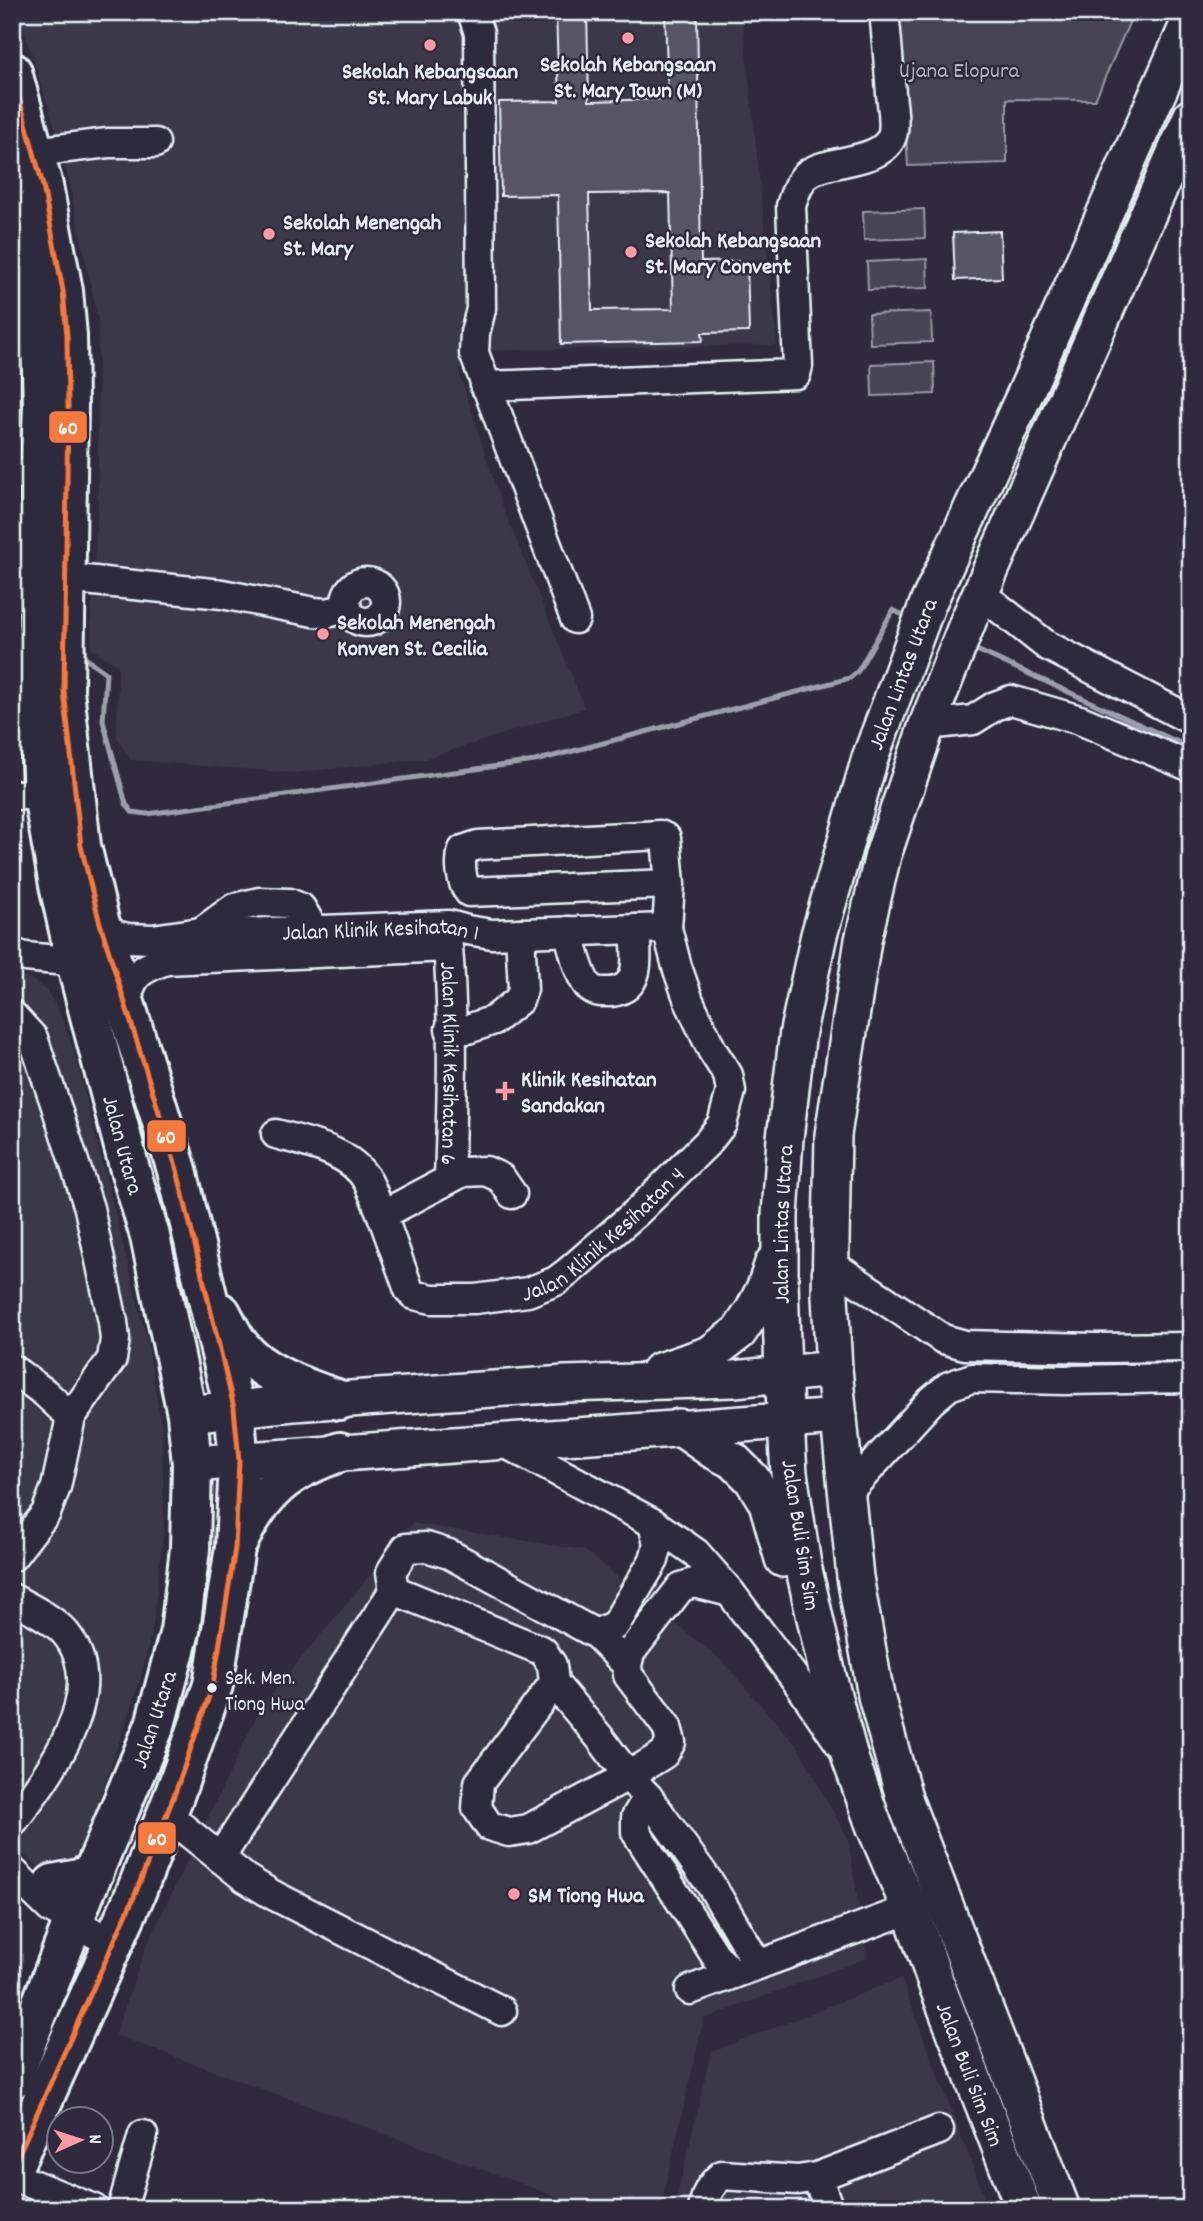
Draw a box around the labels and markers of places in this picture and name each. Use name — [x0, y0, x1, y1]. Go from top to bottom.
marker: Sekolah Kebangsaan St. Mary Town (M) — [620, 30, 636, 46]
marker: Sekolah Kebangsaan St. Mary Labuk — [422, 37, 438, 53]
place label: Sekolah Kebangsaan St. Mary Town (M) — [540, 50, 716, 109]
place label: Sekolah Kebangsaan St. Mary Labuk — [342, 57, 518, 116]
place label: Sekolah Menengah St. Mary — [283, 208, 441, 267]
marker: Sekolah Menengah St. Mary — [261, 226, 277, 242]
place label: Sekolah Kebangsaan St. Mary Convent — [645, 226, 821, 285]
marker: Sekolah Kebangsaan St. Mary Convent — [623, 244, 639, 260]
place label: Sekolah Menengah Konven St. Cecilia — [337, 608, 495, 667]
marker: Sekolah Menengah Konven St. Cecilia — [315, 626, 331, 642]
place label: Klinik Kesihatan Sandakan — [521, 1065, 657, 1124]
marker: Klinik Kesihatan Sandakan — [495, 1081, 515, 1101]
place label: Sek. Men. Tiong Hwa — [225, 1665, 306, 1721]
marker: Sek. Men. Tiong Hwa — [205, 1681, 219, 1695]
place label: SM Tiong Hwa — [528, 1881, 645, 1914]
marker: SM Tiong Hwa — [506, 1886, 522, 1902]

